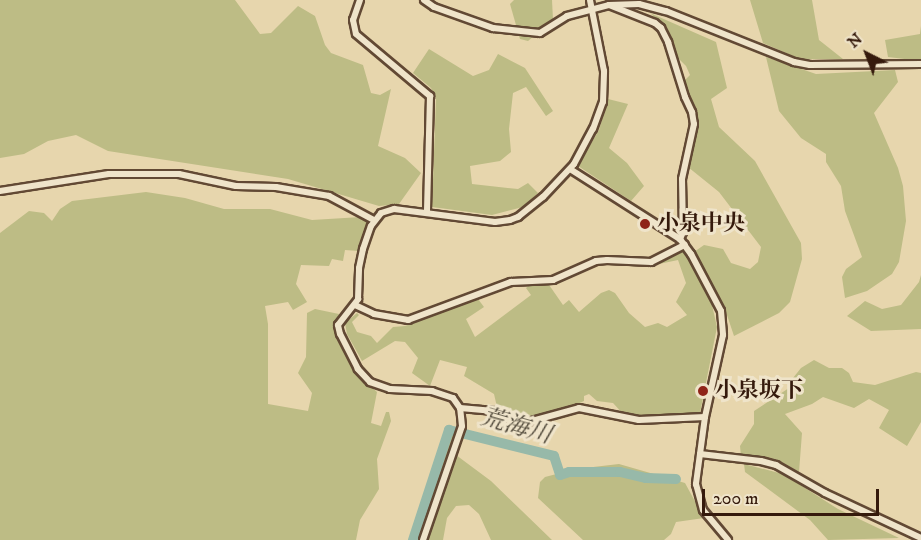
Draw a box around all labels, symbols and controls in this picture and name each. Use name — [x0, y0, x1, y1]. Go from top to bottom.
north arrow — [837, 24, 897, 84]
text: N — [843, 29, 867, 52]
place label: 小泉中央 — [657, 211, 745, 237]
marker: 小泉中央 — [638, 217, 652, 231]
place label: 小泉坂下 — [715, 378, 803, 404]
marker: 小泉坂下 — [696, 384, 710, 398]
water label: 荒海川 — [477, 403, 555, 451]
scale bar — [705, 477, 882, 515]
text: 200 m — [713, 488, 759, 510]

